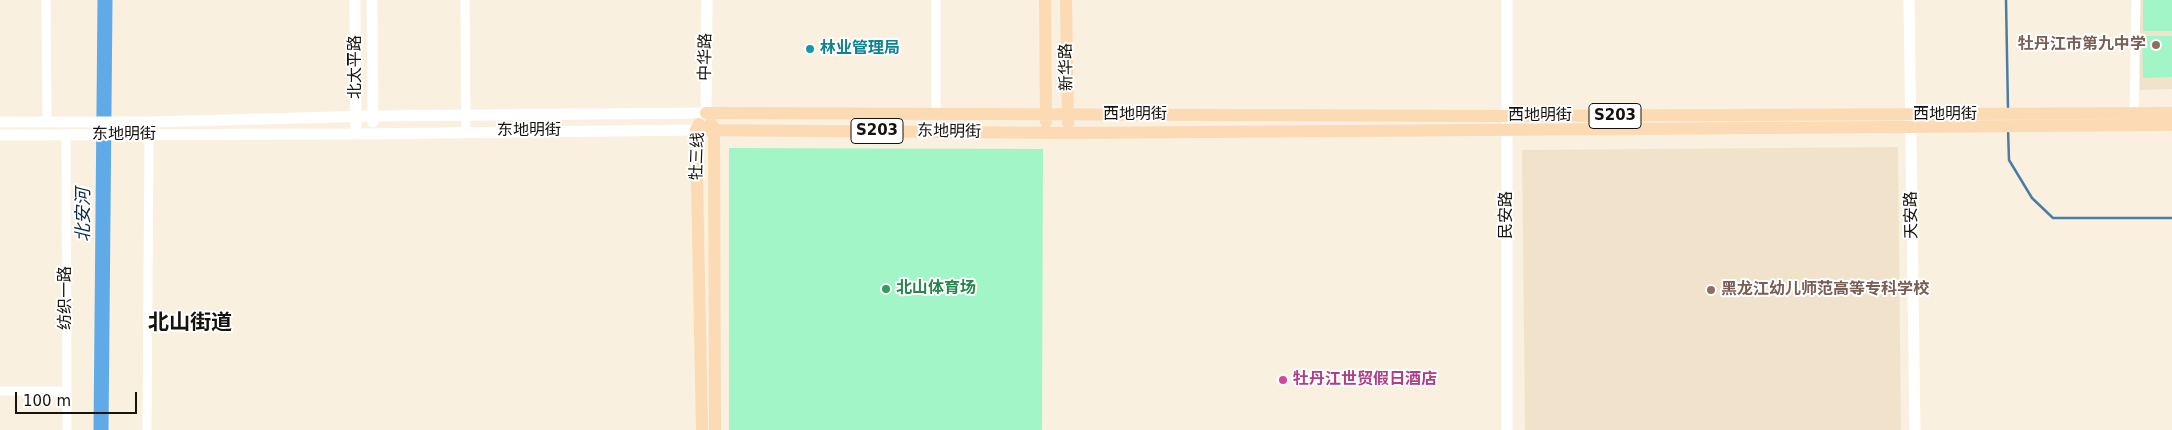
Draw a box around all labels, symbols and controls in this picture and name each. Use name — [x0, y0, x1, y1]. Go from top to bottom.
street label: 中华路 — [696, 33, 716, 81]
street label: 北太平路 — [346, 35, 366, 99]
place label: 牡丹江市第九中学 — [2018, 35, 2146, 55]
place label: 林业管理局 — [820, 39, 900, 59]
marker: 牡丹江市第九中学 — [2150, 39, 2162, 51]
marker: 林业管理局 — [804, 43, 816, 55]
street label: 新华路 — [1057, 43, 1077, 91]
road number: S203 — [1589, 104, 1641, 128]
street label: 西地明街 — [1103, 105, 1167, 125]
street label: 西地明街 — [1913, 105, 1977, 125]
street label: 西地明街 — [1508, 106, 1572, 126]
road number: S203 — [851, 118, 903, 144]
street label: 东地明街 — [497, 121, 561, 141]
street label: 东地明街 — [917, 122, 981, 142]
street label: 东地明街 — [92, 125, 156, 145]
street label: 牡三线 — [688, 132, 708, 180]
water label: 北安河 — [73, 188, 95, 242]
street label: 民安路 — [1497, 191, 1517, 239]
street label: 天安路 — [1902, 191, 1922, 239]
street label: 纺织一路 — [56, 266, 76, 330]
place label: 北山体育场 — [896, 279, 976, 299]
place label: 黑龙江幼儿师范高等专科学校 — [1721, 280, 1929, 300]
marker: 北山体育场 — [880, 283, 892, 295]
marker: 黑龙江幼儿师范高等专科学校 — [1705, 284, 1717, 296]
district label: 北山街道 — [148, 311, 232, 337]
place label: 牡丹江世贸假日酒店 — [1293, 370, 1437, 390]
marker: 牡丹江世贸假日酒店 — [1277, 374, 1289, 386]
scale bar — [18, 382, 140, 414]
text: 100 m — [23, 392, 71, 410]

